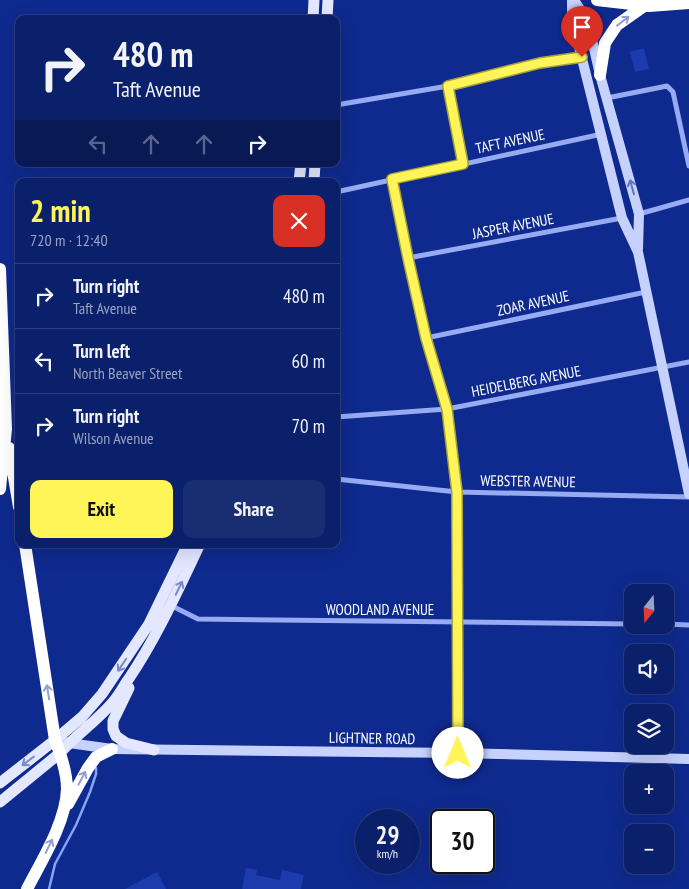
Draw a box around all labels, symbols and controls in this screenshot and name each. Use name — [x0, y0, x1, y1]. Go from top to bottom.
pin — [561, 6, 603, 57]
icon: arrive — [568, 13, 596, 41]
one-way arrow — [616, 16, 629, 27]
text: 480 m — [113, 31, 194, 77]
icon: right — [30, 35, 95, 100]
text: Taft Avenue — [113, 75, 201, 103]
street label: TAFT AVENUE — [474, 124, 546, 158]
icon: left — [84, 130, 112, 158]
icon: ahead — [137, 130, 165, 158]
icon: ahead — [190, 130, 218, 158]
icon: right — [243, 130, 271, 158]
one-way arrow — [626, 179, 636, 195]
text: 2 min — [30, 191, 91, 230]
button: close — [273, 195, 325, 247]
street label: JASPER AVENUE — [470, 209, 555, 243]
text: 720 m · 12:40 — [30, 230, 108, 250]
text: Turn right — [73, 274, 139, 298]
icon: right — [30, 282, 58, 310]
text: 480 m — [283, 284, 325, 308]
street label: ZOAR AVENUE — [495, 286, 571, 320]
text: Taft Avenue — [73, 298, 137, 318]
text: Turn left — [73, 339, 130, 363]
icon: left — [30, 347, 58, 375]
text: 60 m — [292, 349, 325, 373]
street label: HEIDELBERG AVENUE — [470, 361, 582, 401]
text: North Beaver Street — [73, 363, 182, 383]
text: Turn right — [73, 404, 139, 428]
icon: right — [30, 412, 58, 440]
text: 70 m — [292, 414, 325, 438]
text: Wilson Avenue — [73, 428, 154, 448]
street label: WEBSTER AVENUE — [480, 471, 576, 491]
button: Exit — [30, 480, 173, 538]
button: Share — [183, 480, 325, 538]
one-way arrow — [175, 581, 184, 596]
north arrow — [624, 584, 674, 634]
map controls — [624, 584, 674, 874]
street label: WOODLAND AVENUE — [326, 600, 434, 619]
button: sound — [624, 644, 674, 694]
one-way arrow — [117, 658, 127, 672]
one-way arrow — [43, 684, 53, 700]
button: layers — [624, 704, 674, 754]
position arrow — [431, 726, 483, 778]
street label: LIGHTNER ROAD — [329, 728, 415, 748]
one-way arrow — [22, 756, 35, 767]
button: + — [624, 764, 674, 814]
one-way arrow — [78, 771, 87, 786]
speed limit sign: 30 — [430, 809, 495, 874]
text: 29 — [376, 819, 399, 851]
button: − — [624, 824, 674, 874]
one-way arrow — [44, 838, 54, 853]
text: km/h — [377, 846, 398, 861]

